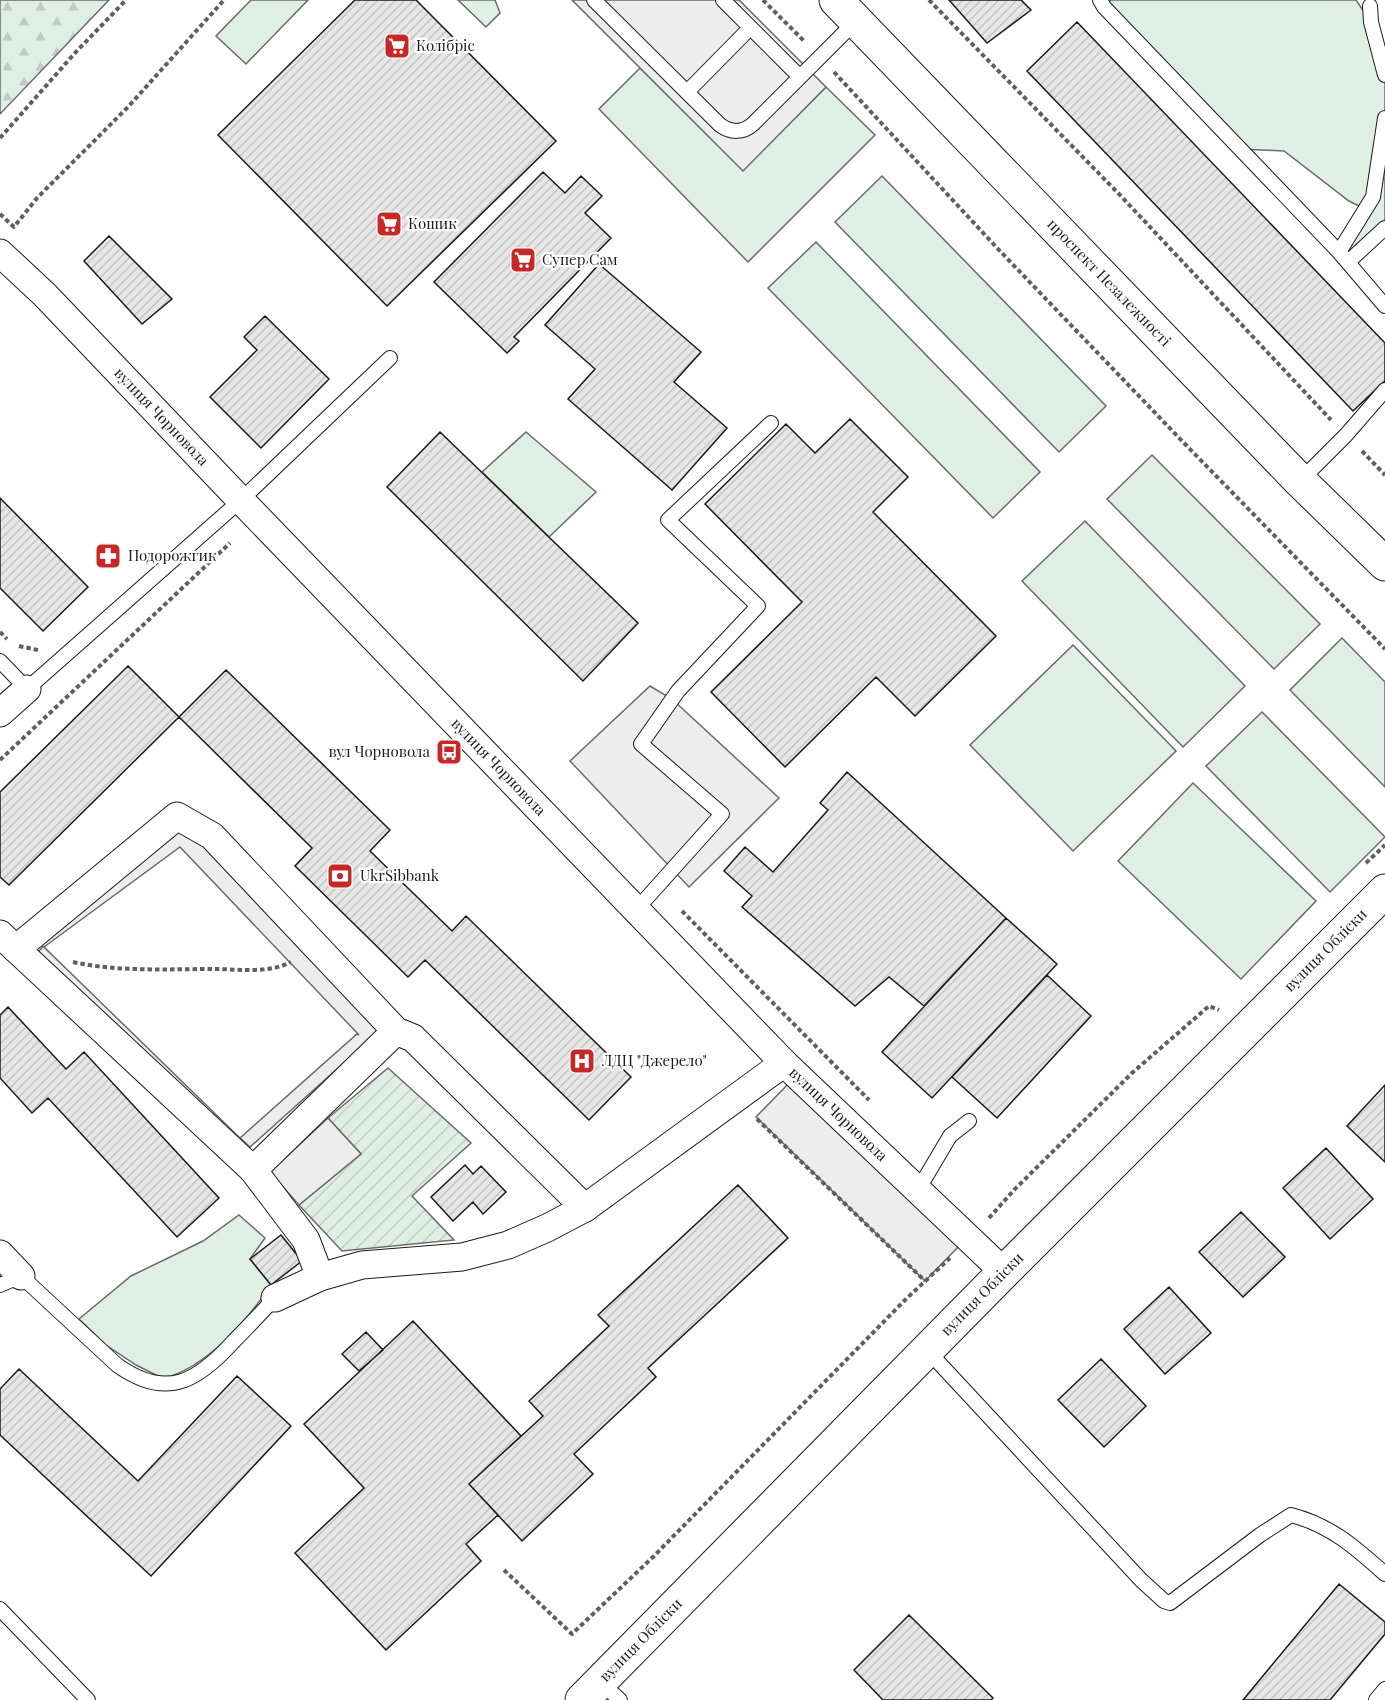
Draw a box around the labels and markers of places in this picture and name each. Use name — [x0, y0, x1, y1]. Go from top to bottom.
supermarket icon: Колібріс — [382, 31, 412, 61]
place label: Колібріс — [416, 35, 475, 55]
supermarket icon: Кошик — [374, 209, 404, 239]
place label: Кошик — [408, 213, 457, 233]
supermarket icon: Супер Сам — [508, 245, 538, 275]
place label: Супер Сам — [542, 249, 618, 269]
pharmacy icon: Подорожгик — [93, 541, 123, 571]
place label: Подорожгик — [128, 545, 217, 565]
bus stop icon: вул Чорновола — [434, 737, 464, 767]
place label: вул Чорновола — [328, 741, 431, 761]
bank icon: UkrSibbank — [325, 861, 355, 891]
place label: UkrSibbank — [360, 865, 440, 885]
hospital icon: ЛДЦ "Джерело" — [567, 1046, 597, 1076]
place label: ЛДЦ "Джерело" — [601, 1050, 707, 1070]

